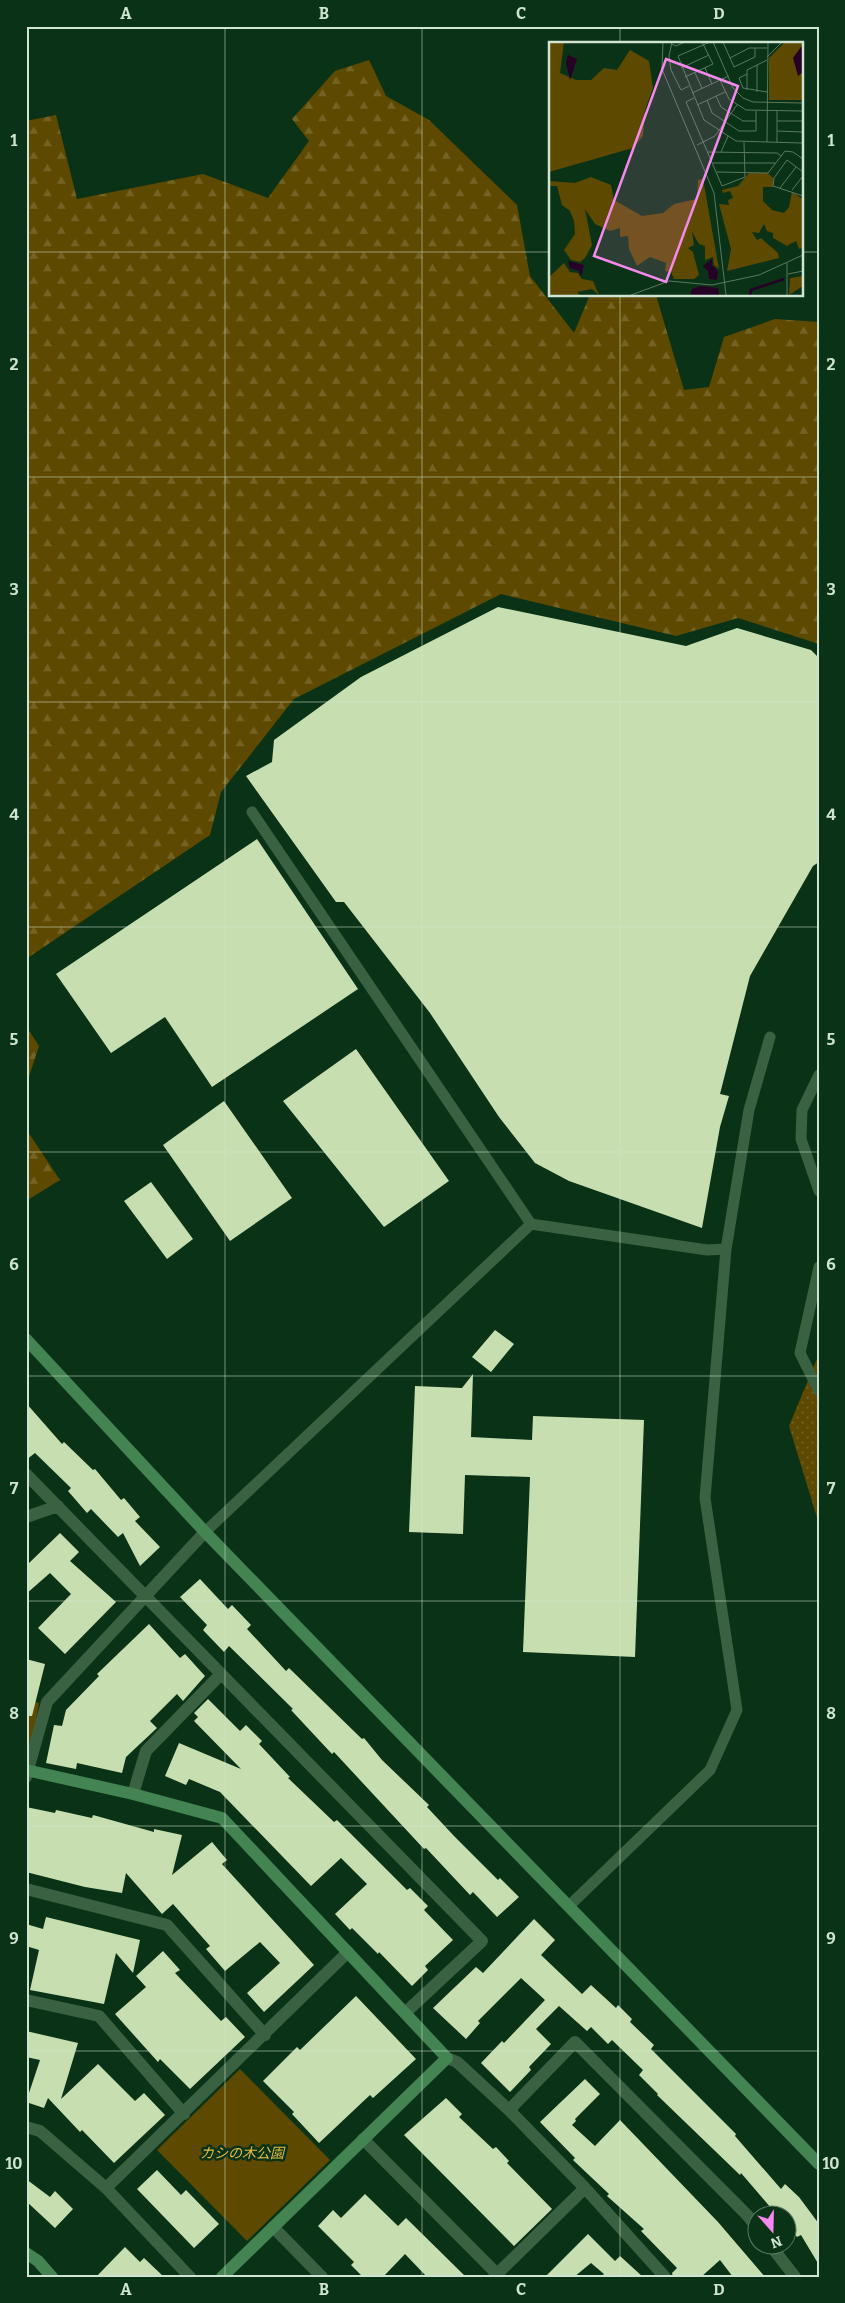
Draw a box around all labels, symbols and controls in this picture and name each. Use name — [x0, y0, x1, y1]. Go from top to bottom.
text: A — [120, 4, 132, 23]
text: B — [319, 4, 329, 23]
text: C — [516, 4, 526, 23]
text: D — [713, 4, 725, 23]
inset map — [549, 42, 802, 296]
text: 1 — [11, 131, 18, 150]
text: 1 — [828, 131, 835, 150]
text: 2 — [9, 355, 19, 374]
text: 2 — [826, 355, 836, 374]
text: 3 — [9, 580, 19, 599]
text: 3 — [826, 580, 836, 599]
text: 4 — [9, 805, 19, 824]
text: 4 — [826, 805, 836, 824]
text: 5 — [10, 1030, 19, 1049]
text: 5 — [827, 1030, 836, 1049]
text: 6 — [9, 1255, 19, 1274]
text: 6 — [826, 1255, 836, 1274]
text: 7 — [10, 1479, 19, 1498]
text: 7 — [827, 1479, 836, 1498]
text: 8 — [9, 1704, 19, 1723]
text: 8 — [826, 1704, 836, 1723]
text: 9 — [9, 1929, 19, 1948]
text: 9 — [826, 1929, 836, 1948]
park label: カシの木公園 — [200, 2145, 286, 2162]
text: 10 — [5, 2154, 23, 2173]
text: 10 — [822, 2154, 840, 2173]
north arrow — [748, 2206, 798, 2256]
text: N — [768, 2232, 784, 2252]
text: A — [120, 2280, 132, 2299]
text: B — [319, 2280, 329, 2299]
text: C — [516, 2280, 526, 2299]
text: D — [713, 2280, 725, 2299]

